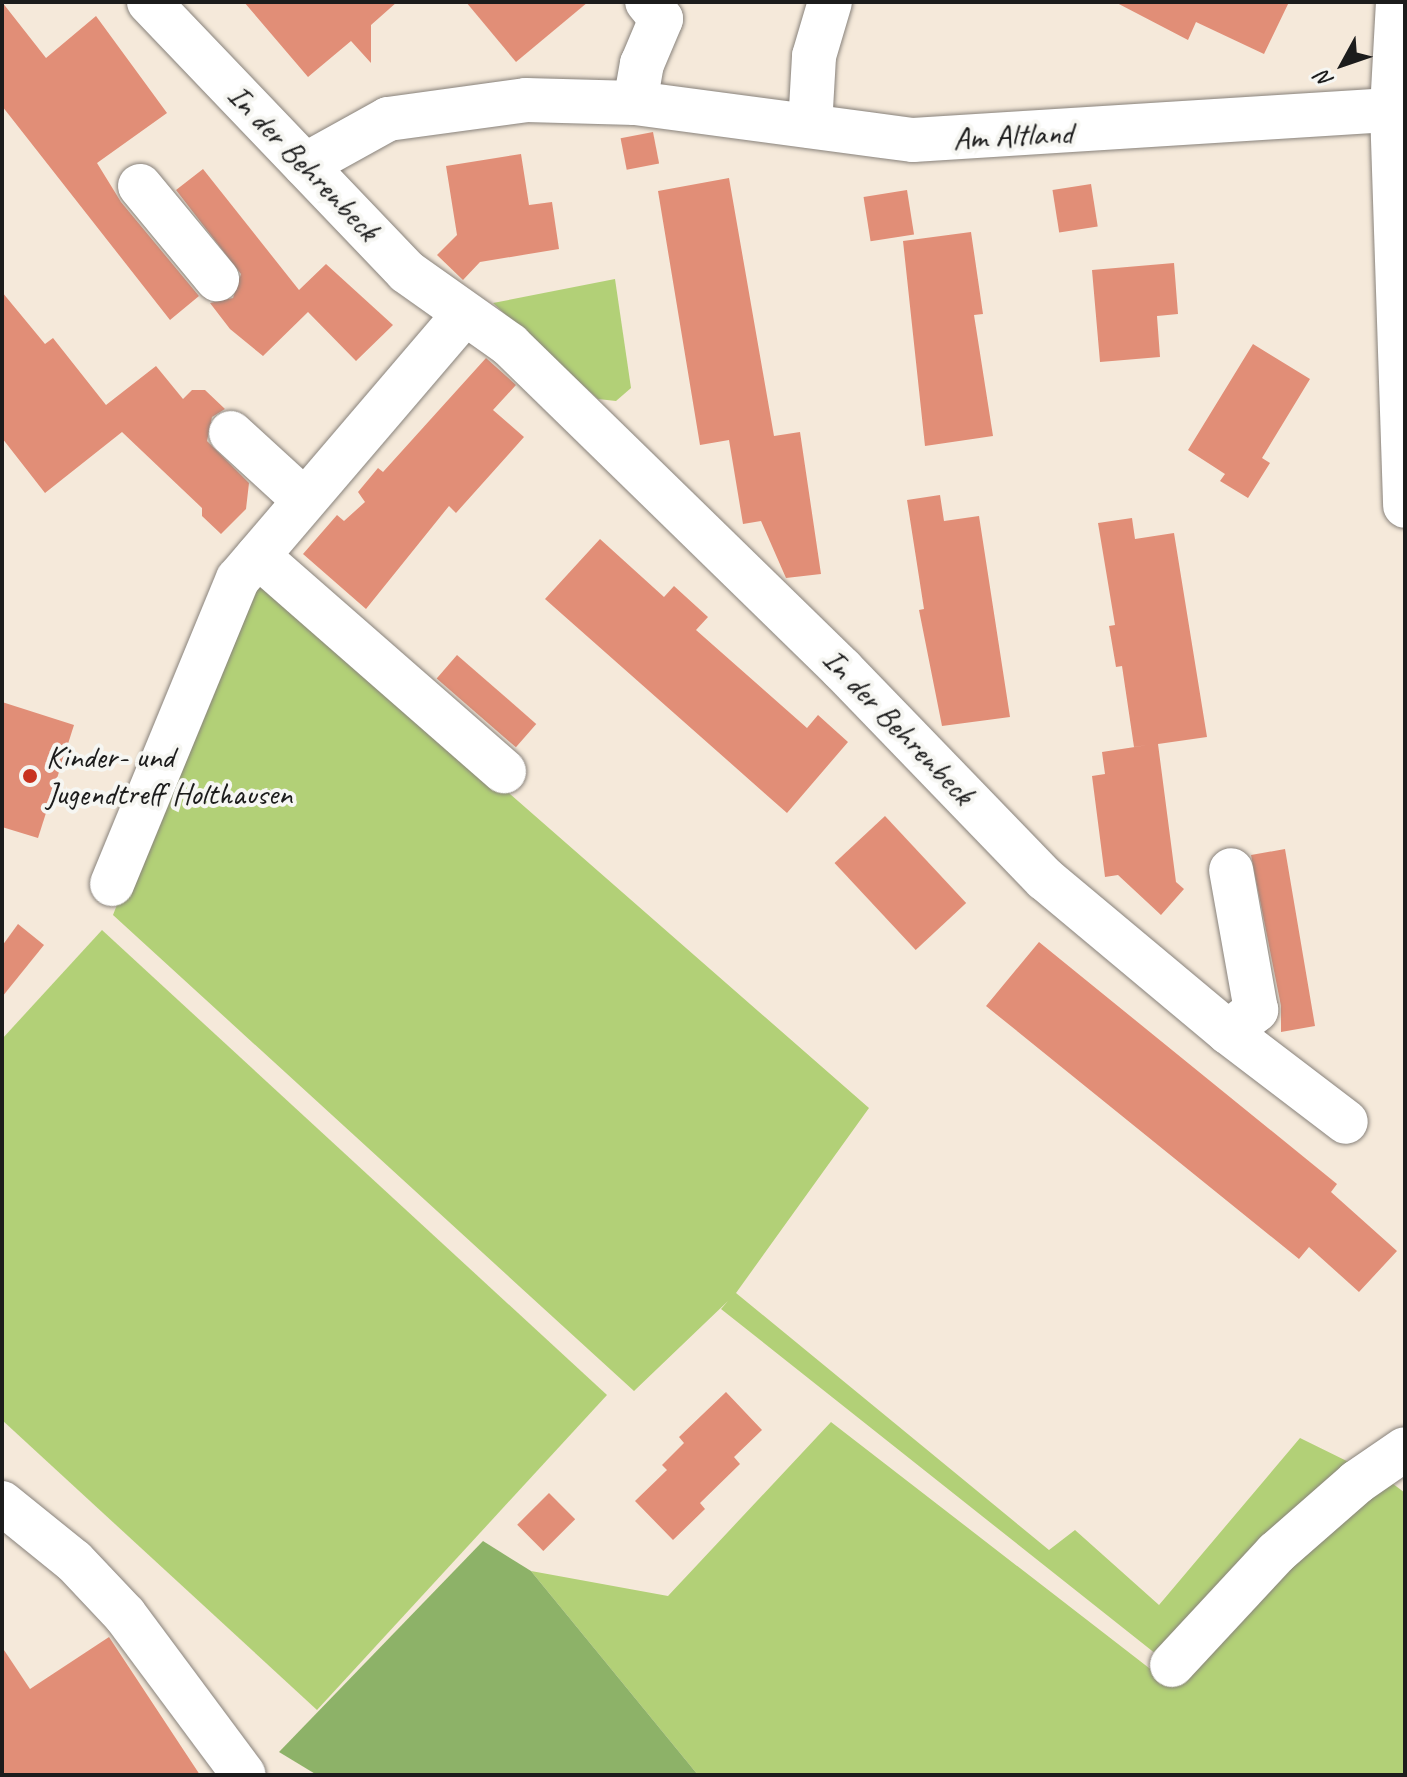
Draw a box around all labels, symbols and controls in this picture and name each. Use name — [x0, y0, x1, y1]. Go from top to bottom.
north arrow — [1303, 24, 1383, 104]
text: N — [1310, 65, 1340, 94]
street label: In der Behrenbeck — [219, 77, 387, 249]
street label: Am Altland — [952, 114, 1074, 158]
street label: In der Behrenbeck — [814, 641, 982, 813]
place label: Kinder- und Jugendtreff Holthausen — [46, 739, 292, 814]
marker: Kinder- und Jugendtreff Holthausen — [21, 767, 39, 785]

